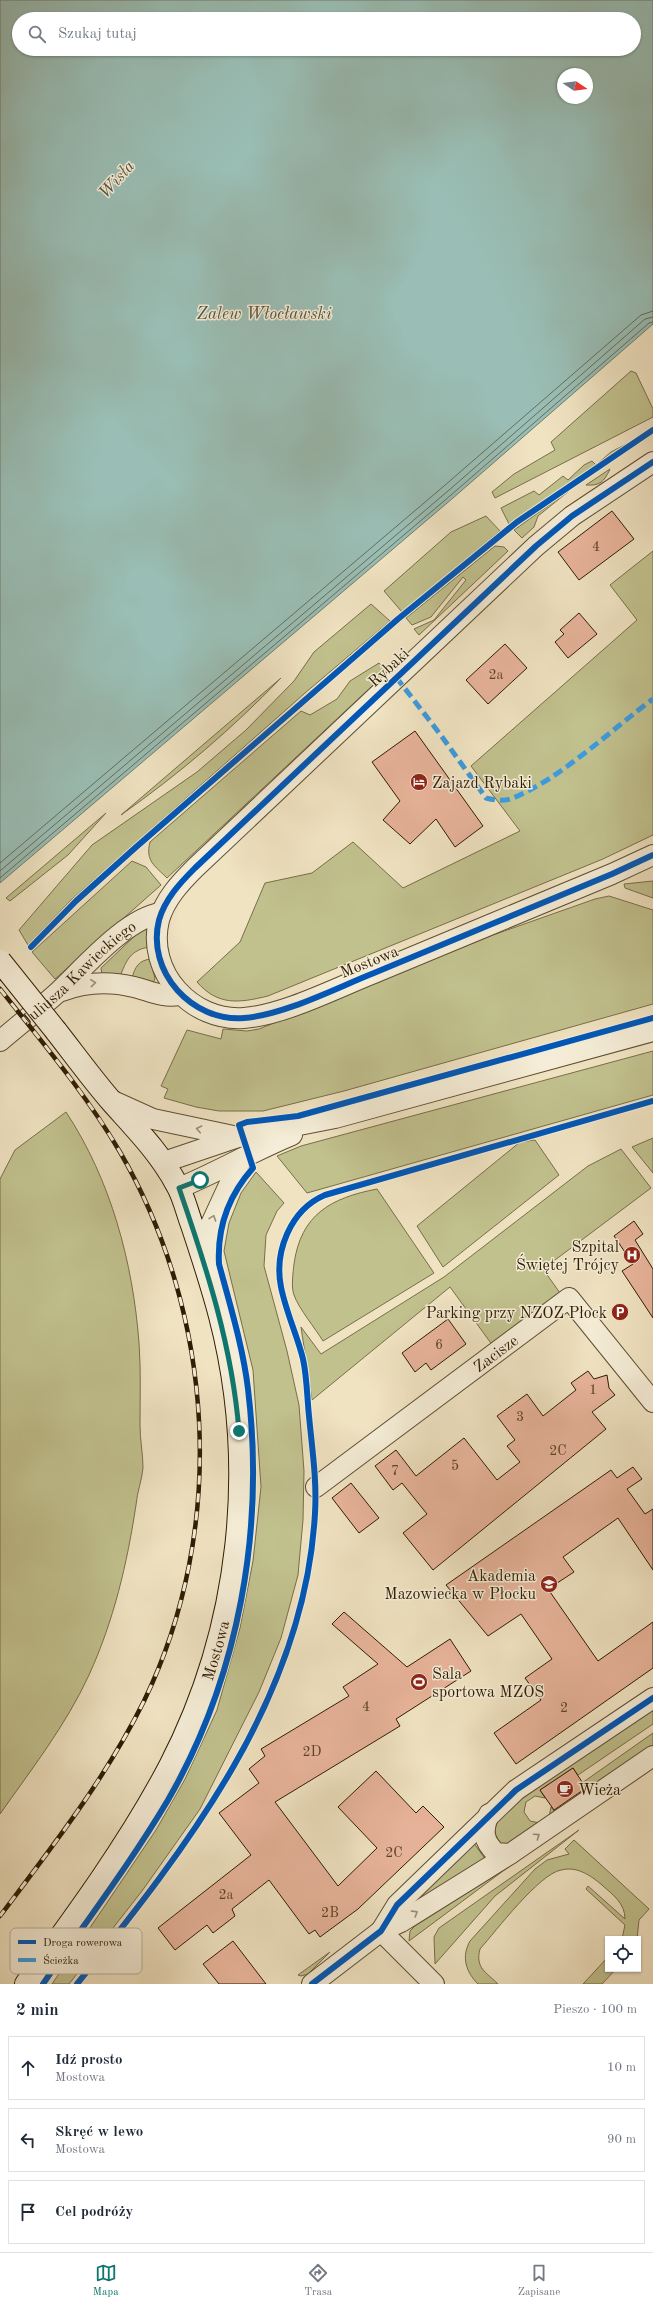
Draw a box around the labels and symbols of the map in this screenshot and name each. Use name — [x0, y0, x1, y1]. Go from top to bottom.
north arrow — [557, 68, 593, 104]
water label: Wisła — [96, 158, 138, 202]
water label: Zalew Włocławski — [196, 306, 332, 323]
house number: 4 — [592, 540, 600, 554]
street label: Rybaki — [366, 646, 413, 691]
house number: 2a — [488, 668, 504, 682]
hotel icon: Zajazd Rybaki — [409, 772, 429, 792]
place label: Zajazd Rybaki — [432, 776, 532, 792]
street label: Juliusza Kawieckiego — [19, 919, 140, 1030]
street label: Mostowa — [338, 944, 401, 982]
one-way arrow — [90, 979, 96, 988]
one-way arrow — [196, 1126, 202, 1134]
route start — [191, 1171, 209, 1189]
one-way arrow — [208, 1214, 217, 1221]
place label: Szpital Świętej Trójcy — [516, 1240, 620, 1274]
hospital icon: Szpital Świętej Trójcy — [622, 1245, 642, 1265]
parking icon: Parking przy NZOZ Płock — [610, 1302, 630, 1322]
place label: Parking przy NZOZ Płock — [426, 1306, 607, 1322]
street label: Zacisze — [471, 1333, 522, 1376]
house number: 6 — [435, 1338, 443, 1352]
house number: 1 — [589, 1383, 597, 1397]
house number: 3 — [516, 1410, 524, 1424]
route end — [230, 1422, 248, 1440]
house number: 2C — [549, 1444, 567, 1458]
house number: 5 — [451, 1459, 459, 1473]
house number: 7 — [391, 1464, 399, 1478]
place label: Akademia Mazowiecka w Płocku — [384, 1569, 536, 1603]
school or university icon: Akademia Mazowiecka w Płocku — [539, 1574, 559, 1594]
street label: Mostowa — [201, 1619, 233, 1683]
place label: Sala sportowa MZOS — [432, 1667, 544, 1701]
sports icon: Sala sportowa MZOS — [409, 1672, 429, 1692]
house number: 4 — [362, 1700, 370, 1714]
house number: 2 — [560, 1701, 568, 1715]
house number: 2D — [302, 1745, 322, 1759]
cafe icon: Wieża — [555, 1779, 575, 1799]
place label: Wieża — [578, 1783, 621, 1799]
one-way arrow — [533, 1833, 540, 1841]
house number: 2C — [385, 1846, 403, 1860]
house number: 2a — [218, 1888, 234, 1902]
house number: 2B — [321, 1906, 339, 1920]
one-way arrow — [411, 1910, 418, 1917]
legend — [10, 1928, 142, 1974]
text: Droga rowerowa — [43, 1938, 123, 1949]
text: Ścieżka — [43, 1954, 79, 1967]

